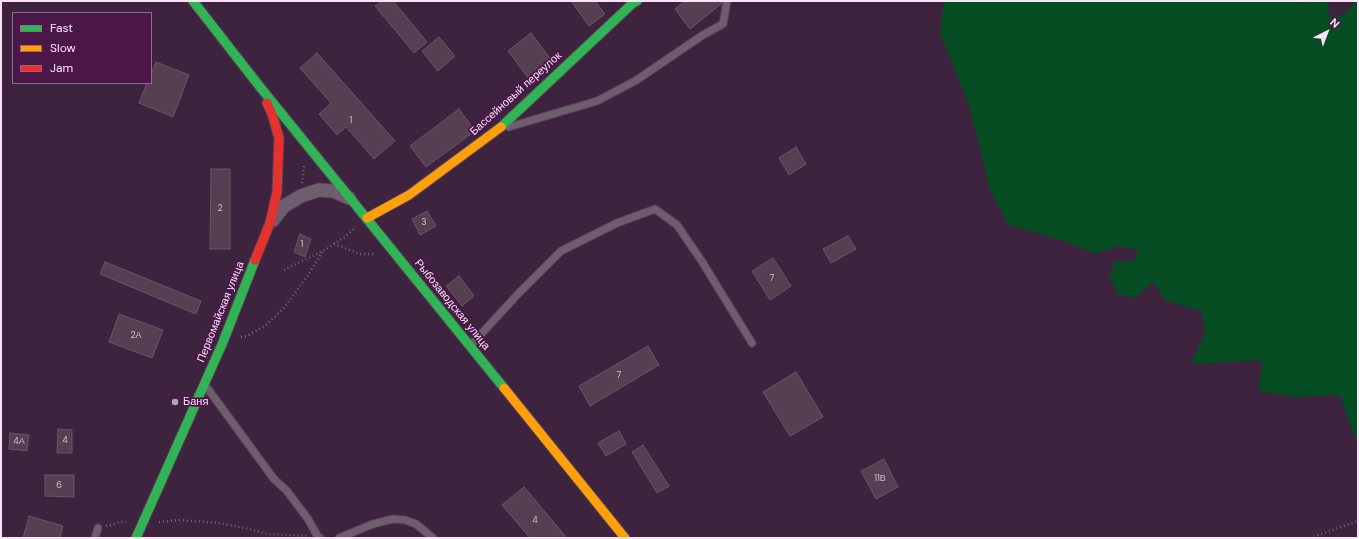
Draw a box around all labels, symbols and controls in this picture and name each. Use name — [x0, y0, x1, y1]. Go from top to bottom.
legend — [12, 12, 152, 84]
north arrow — [1307, 12, 1347, 52]
text: N — [1327, 15, 1343, 31]
text: Fast — [50, 20, 73, 36]
text: Slow — [50, 40, 76, 56]
street label: Бассейновый переулок — [468, 49, 564, 139]
text: Jam — [50, 60, 73, 76]
house number: 1 — [350, 116, 352, 126]
house number: 2 — [217, 204, 223, 214]
house number: 3 — [421, 218, 427, 228]
house number: 1 — [301, 240, 303, 250]
street label: Рыбозаводская улица — [411, 257, 493, 353]
street label: Первомайская улица — [195, 260, 247, 364]
house number: 7 — [770, 274, 774, 284]
house number: 2А — [130, 331, 142, 341]
house number: 7 — [617, 371, 621, 381]
place label: Баня — [183, 395, 208, 409]
marker: Баня — [170, 397, 180, 407]
house number: 4 — [62, 436, 68, 446]
house number: 4А — [13, 437, 25, 447]
house number: 11В — [874, 474, 886, 484]
house number: 6 — [56, 481, 62, 491]
house number: 4 — [532, 516, 538, 526]

